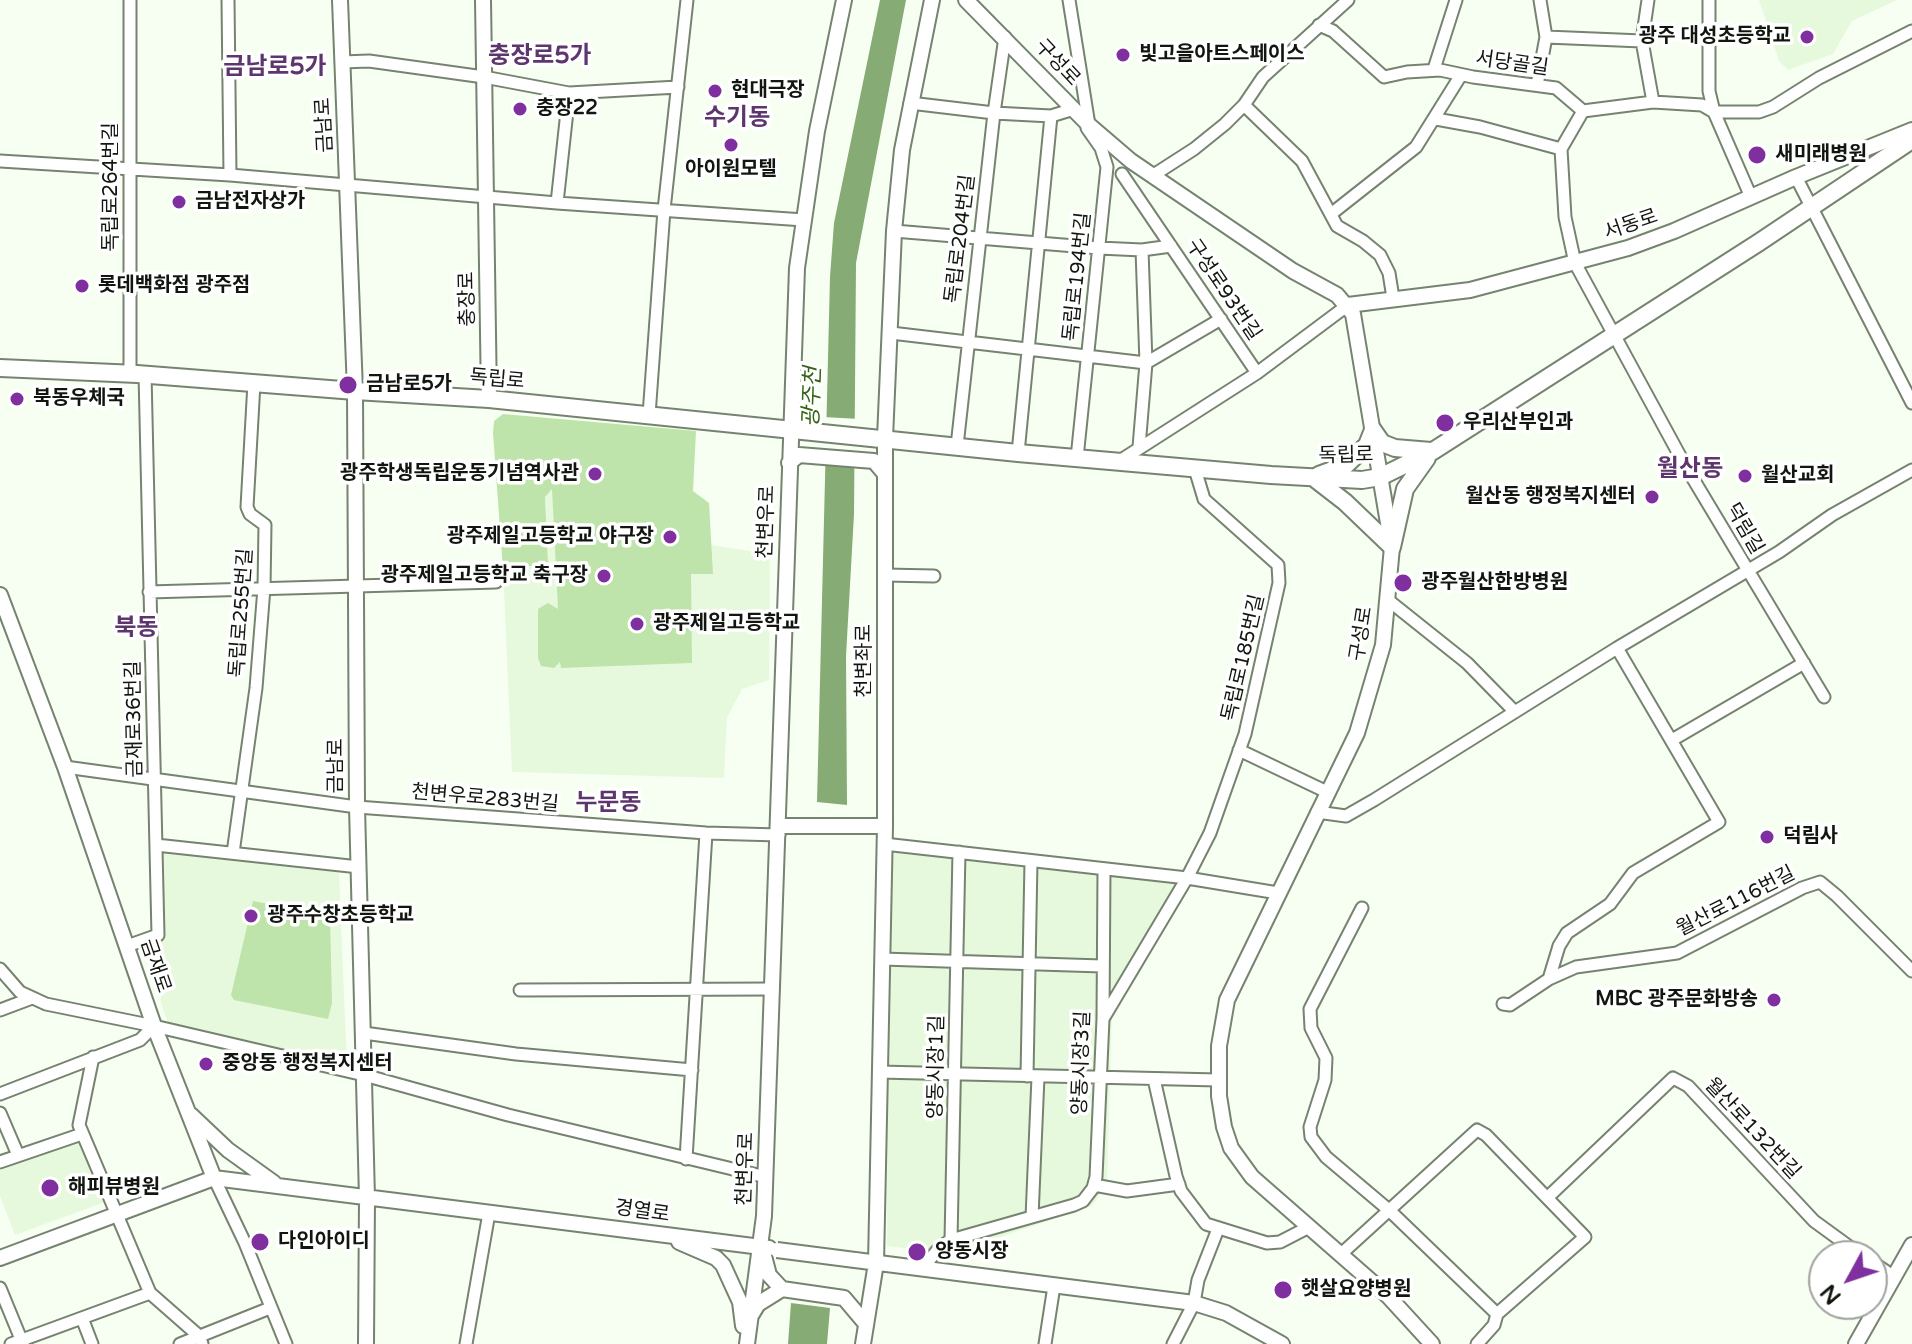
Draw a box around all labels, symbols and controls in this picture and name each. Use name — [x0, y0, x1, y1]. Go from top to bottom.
place label: 광주 대성초등학교 — [1639, 25, 1791, 49]
marker: 광주 대성초등학교 — [1798, 28, 1816, 46]
street label: 구성로 — [1029, 35, 1085, 91]
district label: 충장로5가 — [488, 43, 592, 71]
place label: 빛고을아트스페이스 — [1139, 43, 1305, 67]
marker: 빛고을아트스페이스 — [1114, 46, 1132, 64]
street label: 서당골길 — [1474, 47, 1550, 81]
district label: 금남로5가 — [223, 54, 327, 82]
place label: 현대극장 — [731, 79, 805, 103]
marker: 현대극장 — [706, 82, 724, 100]
street label: 금남로 — [312, 97, 338, 153]
place label: 충장22 — [536, 97, 598, 121]
marker: 충장22 — [511, 100, 529, 118]
district label: 수기동 — [704, 105, 770, 133]
street label: 독립로264번길 — [100, 122, 124, 252]
marker: 아이원모텔 — [722, 136, 740, 154]
place label: 새미래병원 — [1775, 143, 1867, 167]
marker: 새미래병원 — [1746, 144, 1768, 166]
place label: 아이원모텔 — [685, 158, 777, 182]
street label: 독립로204번길 — [941, 173, 981, 305]
place label: 금남전자상가 — [195, 190, 305, 214]
marker: 금남전자상가 — [170, 193, 188, 211]
street label: 서동로 — [1601, 205, 1661, 245]
street label: 독립로194번길 — [1059, 211, 1097, 343]
street label: 구성로93번길 — [1180, 235, 1266, 345]
street label: 충장로 — [456, 271, 480, 327]
place label: 롯데백화점 광주점 — [98, 274, 250, 298]
marker: 롯데백화점 광주점 — [73, 277, 91, 295]
street label: 독립로 — [468, 366, 526, 394]
water label: 광주천 — [799, 366, 827, 428]
place label: 금남로5가 — [366, 373, 452, 397]
marker: 금남로5가 — [337, 374, 359, 396]
place label: 북동우체국 — [33, 387, 125, 411]
marker: 북동우체국 — [8, 390, 26, 408]
place label: 우리산부인과 — [1463, 411, 1573, 435]
marker: 우리산부인과 — [1434, 412, 1456, 434]
street label: 독립로 — [1318, 444, 1374, 468]
district label: 월산동 — [1657, 456, 1723, 484]
place label: 광주학생독립운동기념역사관 — [340, 462, 579, 486]
place label: 월산교회 — [1761, 464, 1835, 488]
marker: 광주학생독립운동기념역사관 — [586, 465, 604, 483]
marker: 월산교회 — [1736, 467, 1754, 485]
street label: 천변우로 — [754, 485, 780, 559]
place label: 월산동 행정복지센터 — [1465, 485, 1636, 509]
marker: 월산동 행정복지센터 — [1643, 488, 1661, 506]
street label: 덕림길 — [1720, 499, 1768, 559]
place label: 광주제일고등학교 야구장 — [446, 525, 654, 549]
marker: 광주제일고등학교 야구장 — [661, 528, 679, 546]
street label: 독립로255번길 — [226, 547, 258, 679]
place label: 광주제일고등학교 축구장 — [380, 564, 588, 588]
marker: 광주제일고등학교 축구장 — [595, 567, 613, 585]
place label: 광주월산한방병원 — [1421, 571, 1568, 595]
marker: 광주월산한방병원 — [1392, 572, 1414, 594]
street label: 독립로185번길 — [1218, 592, 1270, 724]
street label: 구성로 — [1346, 605, 1378, 663]
place label: 광주제일고등학교 — [653, 612, 800, 636]
district label: 북동 — [114, 615, 158, 643]
marker: 광주제일고등학교 — [628, 615, 646, 633]
street label: 천변좌로 — [853, 624, 877, 698]
street label: 금재로36번길 — [122, 660, 148, 778]
street label: 금남로 — [325, 738, 349, 794]
street label: 천변우로283번길 — [410, 781, 560, 817]
district label: 누문동 — [575, 790, 641, 818]
place label: 덕림사 — [1783, 825, 1838, 849]
marker: 덕림사 — [1758, 828, 1776, 846]
street label: 월산로116번길 — [1673, 862, 1799, 942]
place label: 광주수창초등학교 — [267, 904, 414, 928]
marker: 광주수창초등학교 — [242, 907, 260, 925]
street label: 금재로 — [135, 936, 175, 996]
place label: MBC 광주문화방송 — [1595, 988, 1758, 1012]
marker: MBC 광주문화방송 — [1765, 991, 1783, 1009]
street label: 양동시장3길 — [1068, 1010, 1096, 1116]
street label: 양동시장1길 — [924, 1015, 950, 1119]
place label: 중앙동 행정복지센터 — [222, 1052, 393, 1076]
marker: 중앙동 행정복지센터 — [197, 1055, 215, 1073]
street label: 월산로132번길 — [1699, 1073, 1805, 1185]
street label: 천변우로 — [733, 1132, 759, 1206]
place label: 해피뷰병원 — [68, 1176, 160, 1200]
marker: 해피뷰병원 — [39, 1177, 61, 1199]
street label: 경열로 — [613, 1196, 671, 1228]
place label: 다인아이디 — [278, 1230, 370, 1254]
marker: 다인아이디 — [249, 1231, 271, 1253]
place label: 양동시장 — [935, 1240, 1009, 1264]
north arrow — [1808, 1240, 1888, 1320]
marker: 양동시장 — [906, 1241, 928, 1263]
place label: 햇살요양병원 — [1301, 1278, 1411, 1302]
marker: 햇살요양병원 — [1272, 1279, 1294, 1301]
text: N — [1816, 1279, 1847, 1309]

